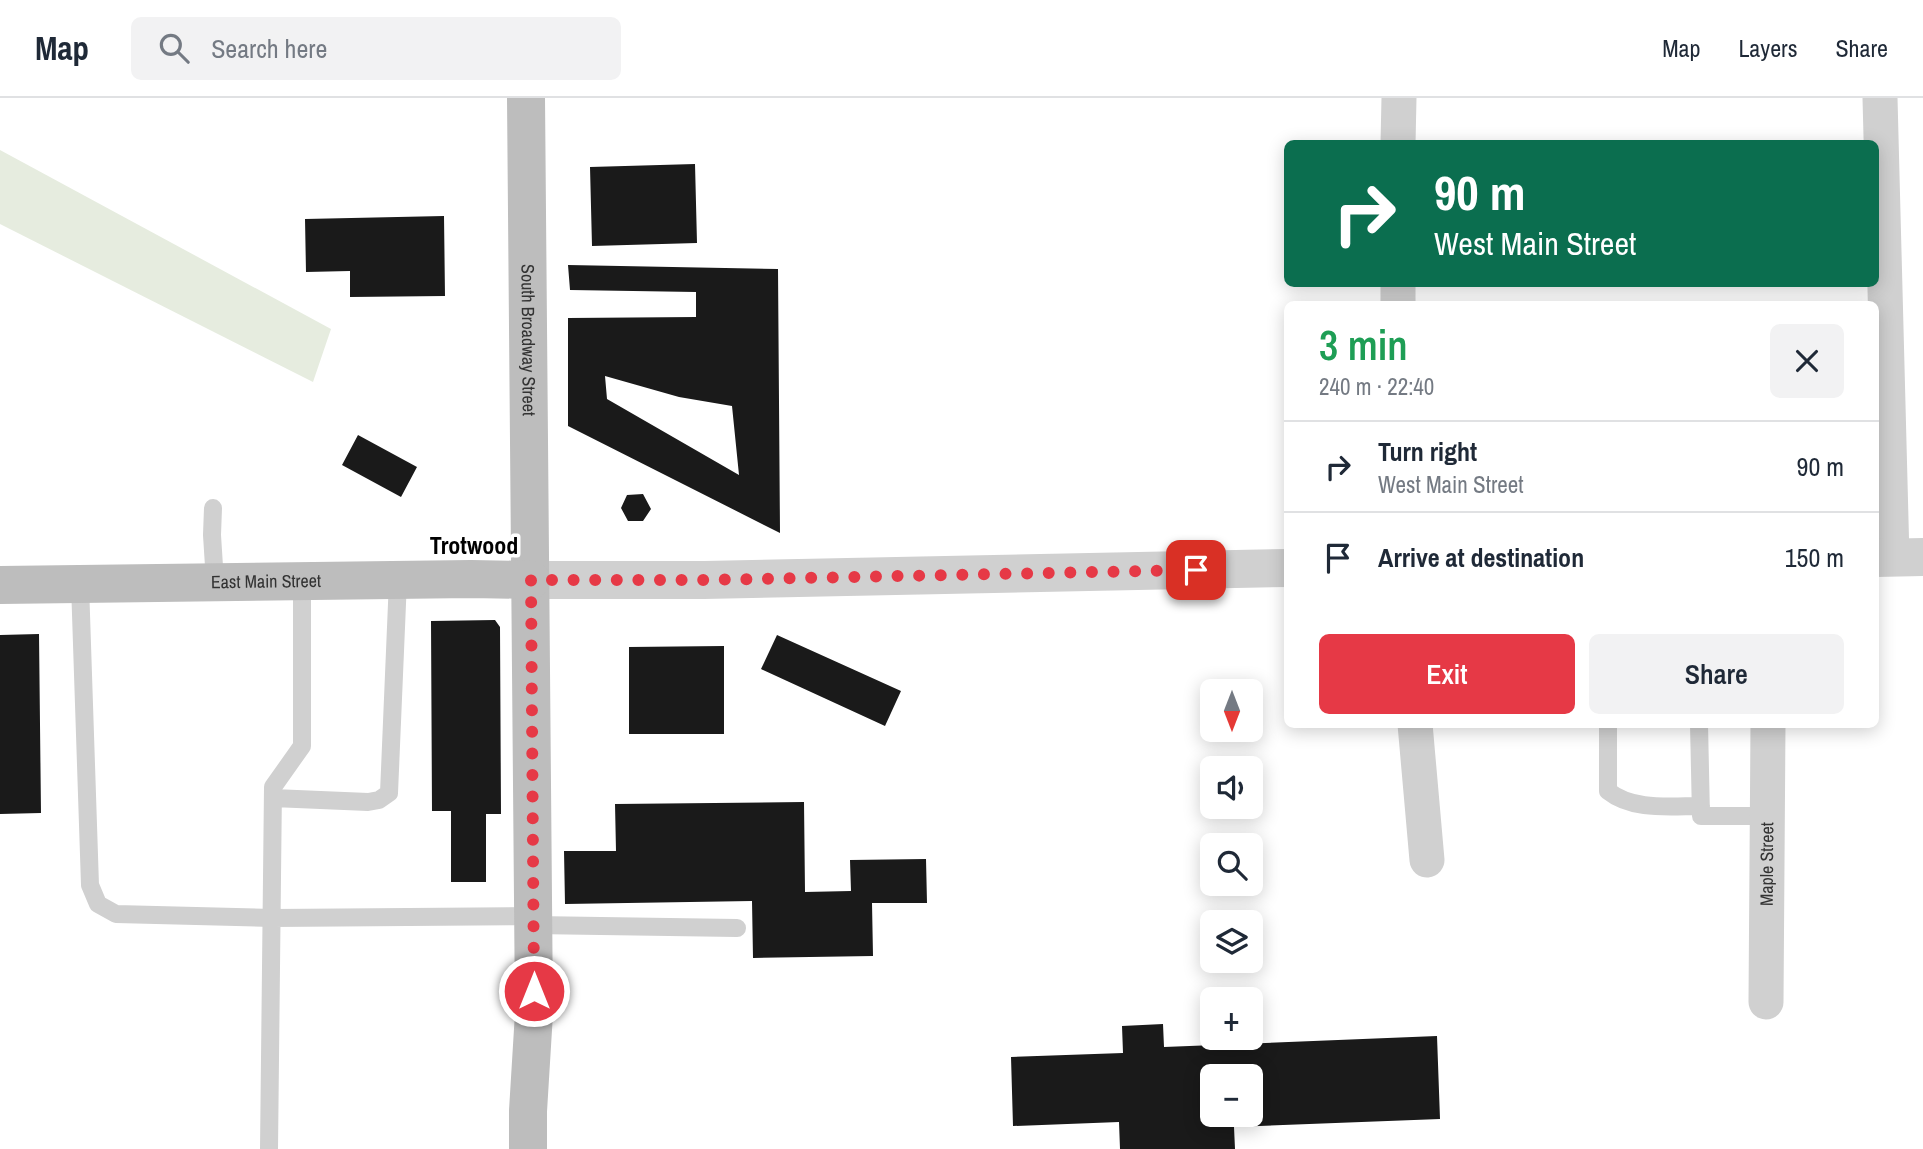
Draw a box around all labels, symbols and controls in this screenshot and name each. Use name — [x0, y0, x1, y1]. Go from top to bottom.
search box — [131, 17, 621, 80]
text: Map — [35, 26, 89, 70]
icon: search — [155, 29, 193, 67]
text: Search here — [211, 31, 327, 66]
text: Map — [1662, 32, 1700, 64]
text: Layers — [1738, 32, 1797, 64]
text: Share — [1835, 32, 1888, 64]
text: 90 m — [1434, 159, 1526, 225]
icon: right — [1319, 168, 1410, 259]
text: West Main Street — [1434, 222, 1636, 265]
street label: South Broadway Street — [515, 264, 542, 416]
text: 3 min — [1319, 317, 1408, 373]
button: close — [1770, 324, 1844, 398]
text: 240 m · 22:40 — [1319, 371, 1434, 402]
text: Turn right — [1378, 434, 1477, 469]
icon: right — [1319, 448, 1357, 486]
text: 90 m — [1797, 449, 1844, 484]
text: West Main Street — [1378, 469, 1523, 500]
district label: Trotwood — [430, 529, 518, 561]
icon: arrive — [1319, 539, 1357, 577]
pin — [1166, 540, 1226, 600]
text: Arrive at destination — [1378, 540, 1584, 575]
text: 150 m — [1785, 540, 1844, 575]
icon: arrive — [1177, 551, 1215, 589]
street label: East Main Street — [211, 568, 321, 594]
button: Exit — [1319, 634, 1575, 714]
button: Share — [1589, 634, 1844, 714]
north arrow — [1200, 679, 1264, 742]
map controls — [1200, 679, 1263, 1127]
button: sound — [1200, 756, 1263, 819]
street label: Maple Street — [1754, 822, 1779, 906]
button: search — [1200, 833, 1263, 896]
button: layers — [1200, 910, 1263, 973]
position arrow — [497, 954, 571, 1028]
button: + — [1200, 987, 1263, 1050]
button: − — [1200, 1064, 1263, 1127]

